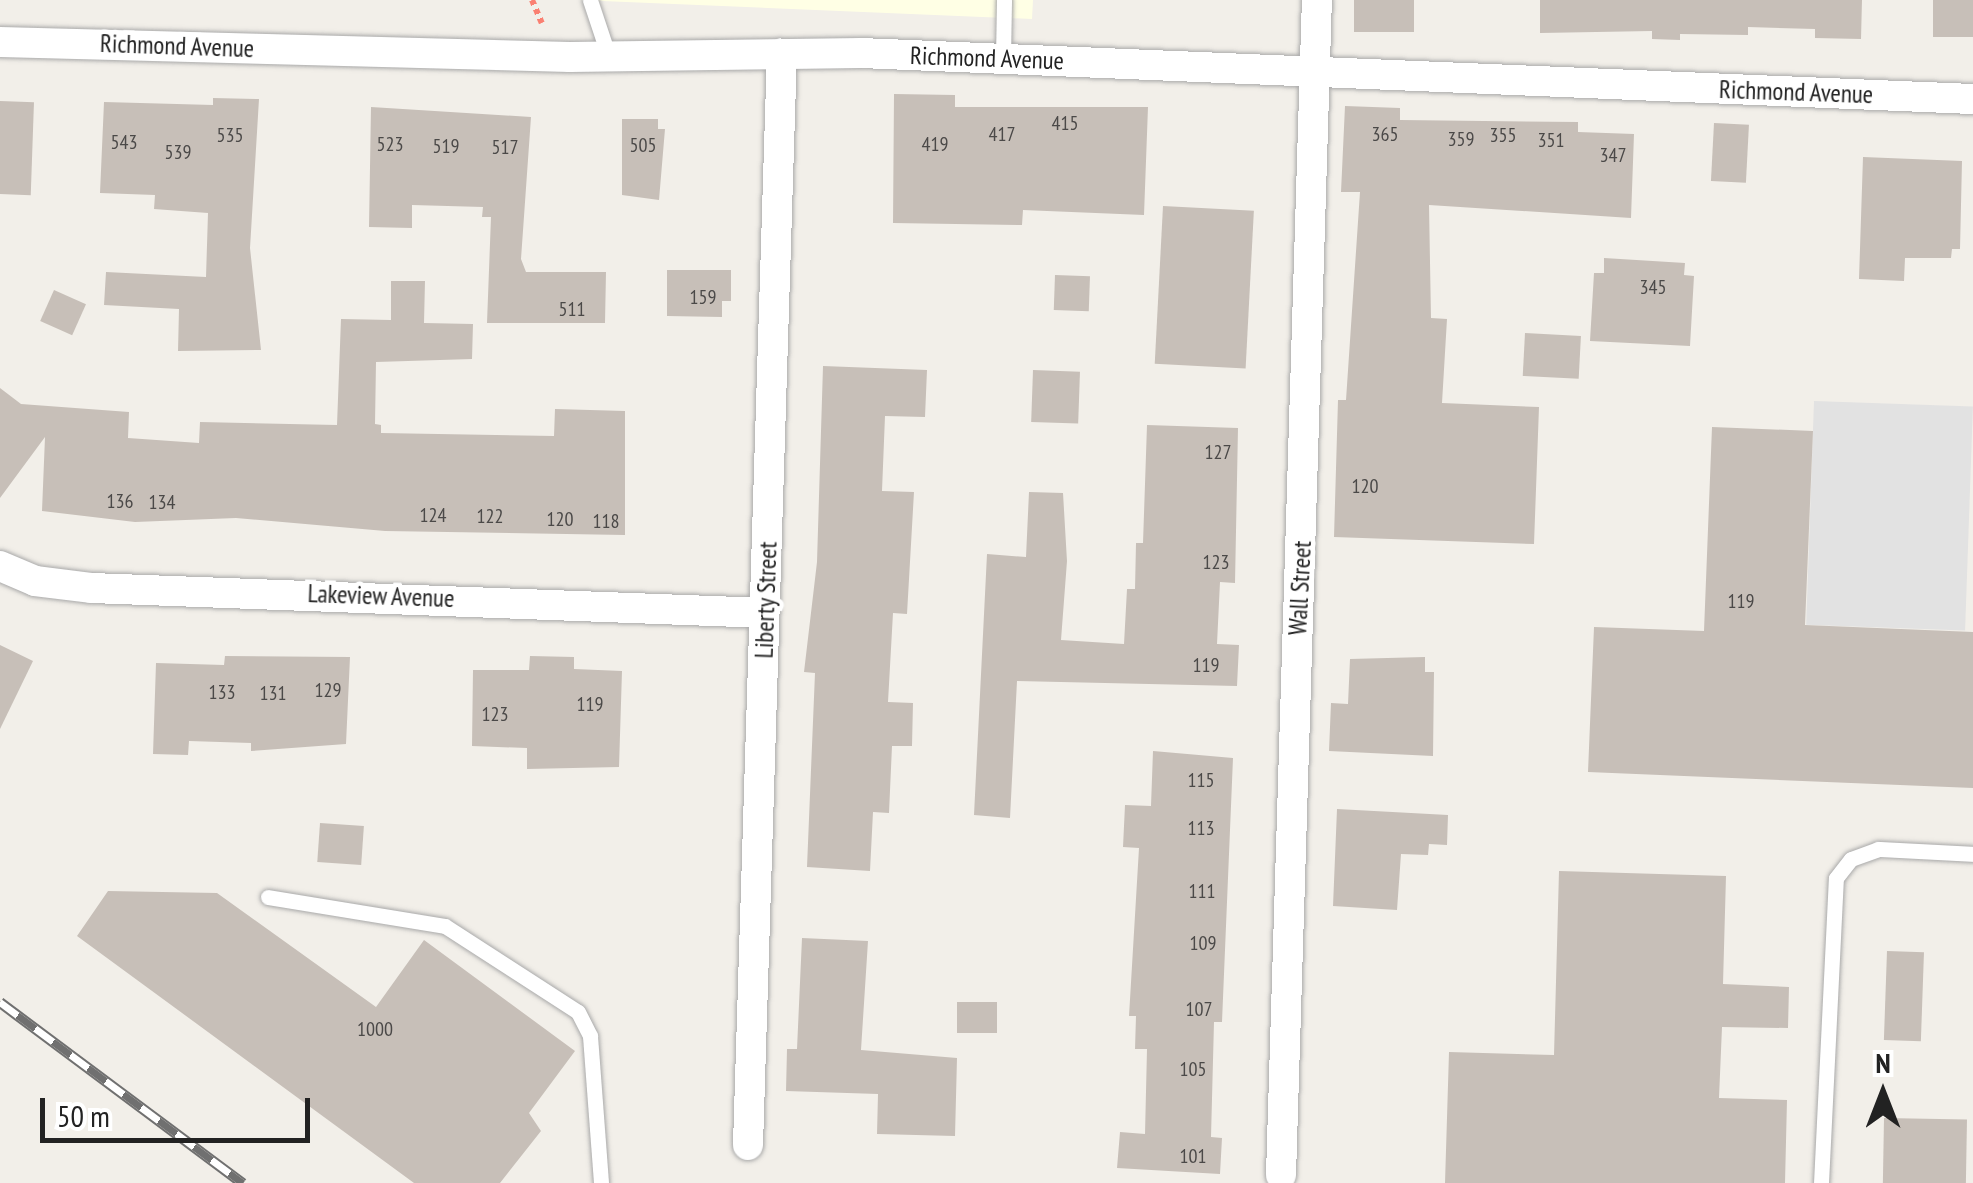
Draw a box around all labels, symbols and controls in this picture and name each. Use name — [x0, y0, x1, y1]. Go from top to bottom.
street label: Richmond Avenue — [99, 28, 255, 64]
street label: Richmond Avenue — [909, 40, 1065, 76]
street label: Richmond Avenue — [1718, 74, 1874, 110]
house number: 415 — [1052, 111, 1078, 135]
house number: 417 — [989, 122, 1015, 146]
house number: 365 — [1372, 122, 1398, 146]
house number: 535 — [217, 123, 243, 147]
house number: 355 — [1490, 123, 1516, 147]
house number: 359 — [1448, 127, 1474, 151]
house number: 351 — [1538, 128, 1564, 152]
house number: 543 — [111, 130, 137, 154]
house number: 523 — [377, 132, 403, 156]
house number: 419 — [922, 132, 948, 156]
house number: 505 — [630, 133, 656, 157]
house number: 519 — [433, 134, 459, 158]
house number: 517 — [492, 135, 518, 159]
house number: 539 — [165, 140, 191, 164]
house number: 347 — [1600, 143, 1626, 167]
house number: 345 — [1640, 275, 1666, 299]
house number: 159 — [690, 285, 716, 309]
house number: 511 — [559, 297, 585, 321]
house number: 127 — [1205, 440, 1231, 464]
house number: 120 — [1352, 474, 1378, 498]
house number: 136 — [107, 489, 133, 513]
house number: 134 — [149, 490, 175, 514]
house number: 124 — [420, 503, 446, 527]
house number: 122 — [477, 504, 503, 528]
house number: 120 — [547, 507, 573, 531]
house number: 118 — [593, 509, 619, 533]
street label: Wall Street — [1283, 540, 1317, 636]
street label: Liberty Street — [749, 541, 783, 659]
house number: 123 — [1203, 550, 1229, 574]
street label: Lakeview Avenue — [307, 578, 455, 614]
house number: 119 — [1728, 589, 1754, 613]
house number: 119 — [1193, 653, 1219, 677]
house number: 129 — [315, 678, 341, 702]
house number: 133 — [209, 680, 235, 704]
house number: 131 — [260, 681, 286, 705]
house number: 119 — [577, 692, 603, 716]
house number: 123 — [482, 702, 508, 726]
house number: 115 — [1188, 768, 1214, 792]
house number: 113 — [1188, 816, 1214, 840]
house number: 111 — [1189, 879, 1215, 903]
house number: 109 — [1190, 931, 1216, 955]
house number: 107 — [1186, 997, 1212, 1021]
house number: 1000 — [357, 1017, 393, 1041]
north arrow — [1833, 1043, 1933, 1143]
text: N — [1875, 1044, 1891, 1081]
house number: 105 — [1180, 1057, 1206, 1081]
scale bar — [45, 1078, 315, 1140]
text: 50 m — [57, 1096, 110, 1135]
house number: 101 — [1180, 1144, 1206, 1168]

